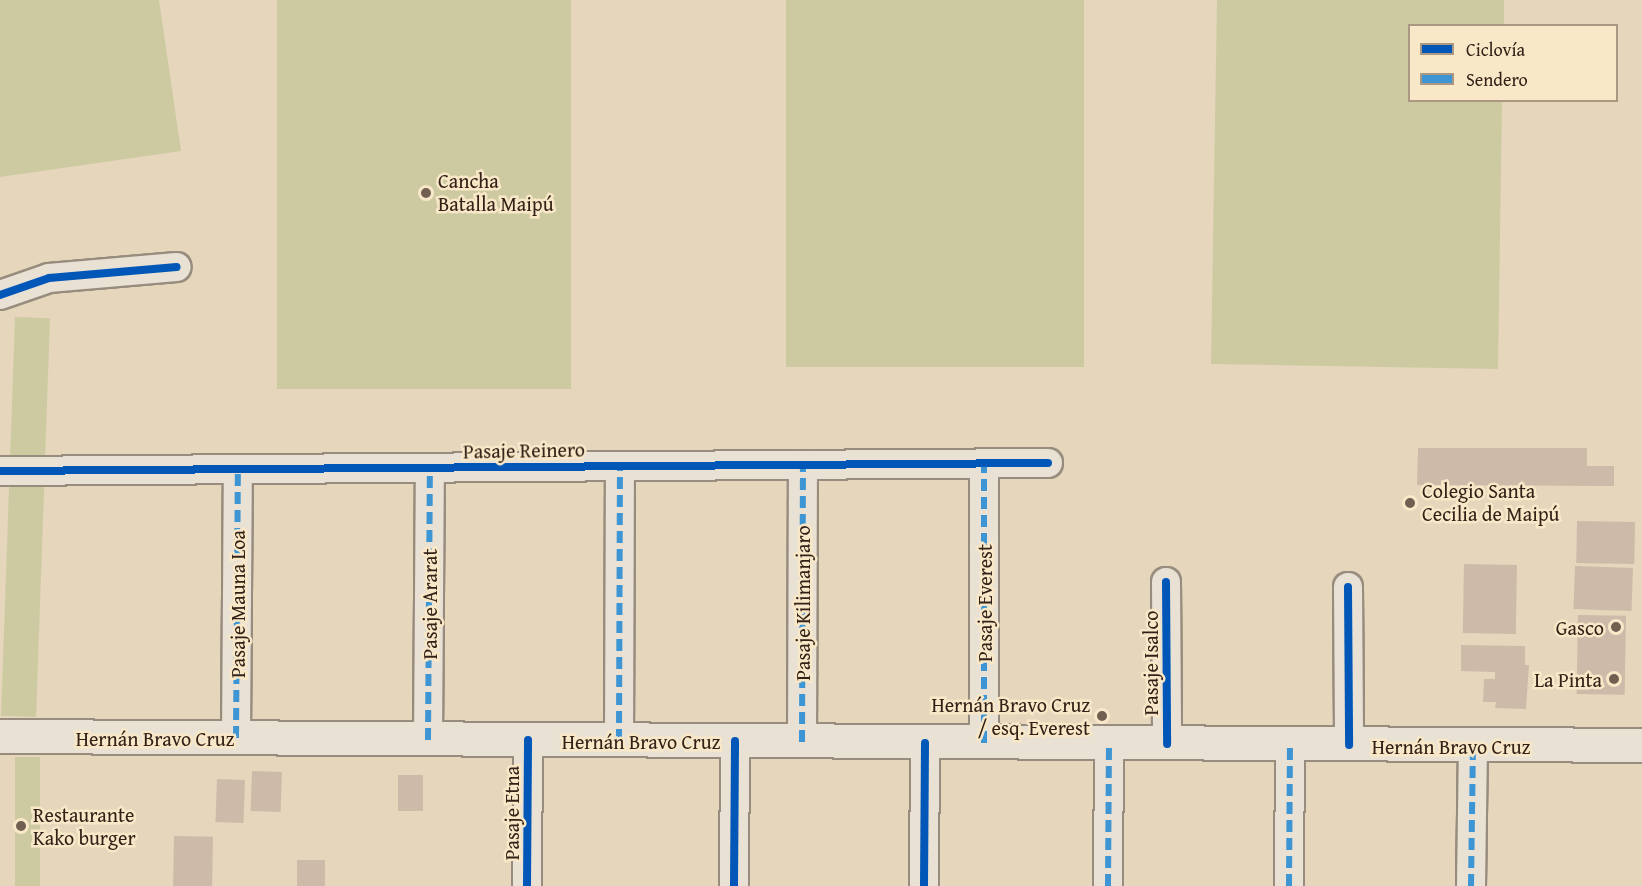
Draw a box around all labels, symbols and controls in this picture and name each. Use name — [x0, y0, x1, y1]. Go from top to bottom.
legend — [1408, 24, 1618, 102]
text: Ciclovía — [1466, 36, 1525, 63]
text: Sendero — [1466, 66, 1528, 93]
place label: Cancha Batalla Maipú — [438, 169, 553, 216]
marker: Cancha Batalla Maipú — [419, 186, 433, 200]
street label: Pasaje Reinero — [463, 437, 585, 463]
place label: Colegio Santa Cecilia de Maipú — [1422, 479, 1559, 526]
marker: Colegio Santa Cecilia de Maipú — [1403, 496, 1417, 510]
street label: Pasaje Kilimanjaro — [790, 525, 814, 681]
street label: Pasaje Mauna Loa — [225, 530, 249, 678]
street label: Pasaje Everest — [972, 544, 996, 662]
street label: Pasaje Ararat — [417, 549, 441, 659]
street label: Pasaje Isalco — [1138, 611, 1162, 715]
place label: Gasco — [1556, 615, 1604, 639]
marker: Gasco — [1609, 620, 1623, 634]
place label: La Pinta — [1534, 667, 1602, 691]
marker: La Pinta — [1607, 672, 1621, 686]
place label: Hernán Bravo Cruz / esq. Everest — [931, 692, 1090, 739]
marker: Hernán Bravo Cruz / esq. Everest — [1095, 709, 1109, 723]
street label: Hernán Bravo Cruz — [76, 726, 234, 750]
street label: Hernán Bravo Cruz — [562, 729, 720, 753]
street label: Hernán Bravo Cruz — [1372, 734, 1530, 758]
street label: Pasaje Etna — [499, 766, 523, 860]
place label: Restaurante Kako burger — [33, 802, 136, 849]
marker: Restaurante Kako burger — [14, 819, 28, 833]

